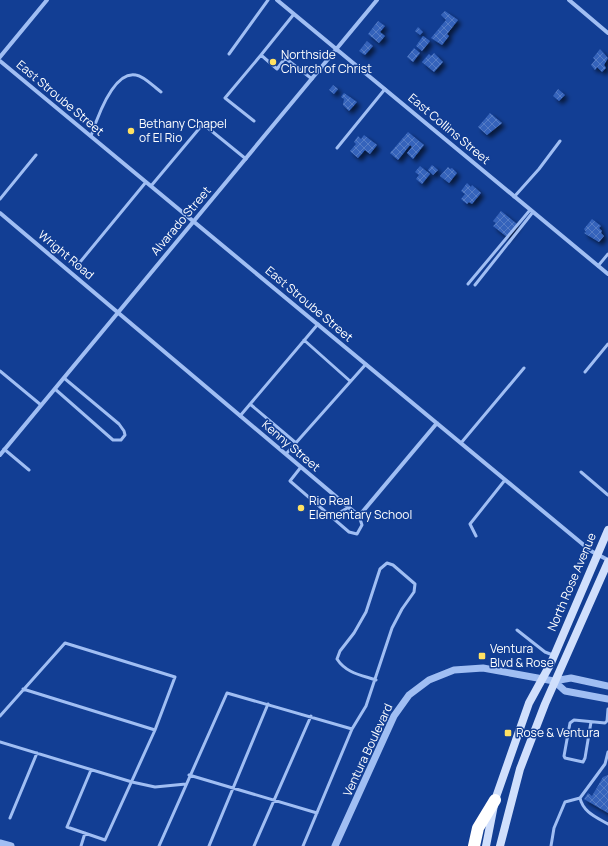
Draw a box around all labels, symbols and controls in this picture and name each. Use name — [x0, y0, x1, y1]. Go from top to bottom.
place label: Northside Church of Christ — [281, 46, 372, 77]
street label: East Stroube Street — [13, 56, 108, 139]
marker: Northside Church of Christ — [268, 57, 278, 67]
street label: East Collins Street — [405, 89, 494, 168]
place label: Bethany Chapel of El Rio — [139, 115, 227, 146]
marker: Bethany Chapel of El Rio — [126, 126, 136, 136]
street label: Alvarado Street — [147, 182, 215, 259]
street label: Wright Road — [35, 226, 98, 283]
street label: East Stroube Street — [262, 262, 357, 345]
street label: Kenny Street — [258, 416, 324, 475]
place label: Rio Real Elementary School — [309, 492, 412, 523]
marker: Rio Real Elementary School — [296, 503, 306, 513]
street label: North Rose Avenue — [543, 530, 600, 634]
place label: Ventura Blvd & Rose — [490, 640, 554, 671]
marker: Ventura Blvd & Rose — [477, 651, 487, 661]
street label: Ventura Boulevard — [339, 701, 396, 799]
place label: Rose & Ventura — [516, 724, 600, 741]
marker: Rose & Ventura — [503, 728, 513, 738]

